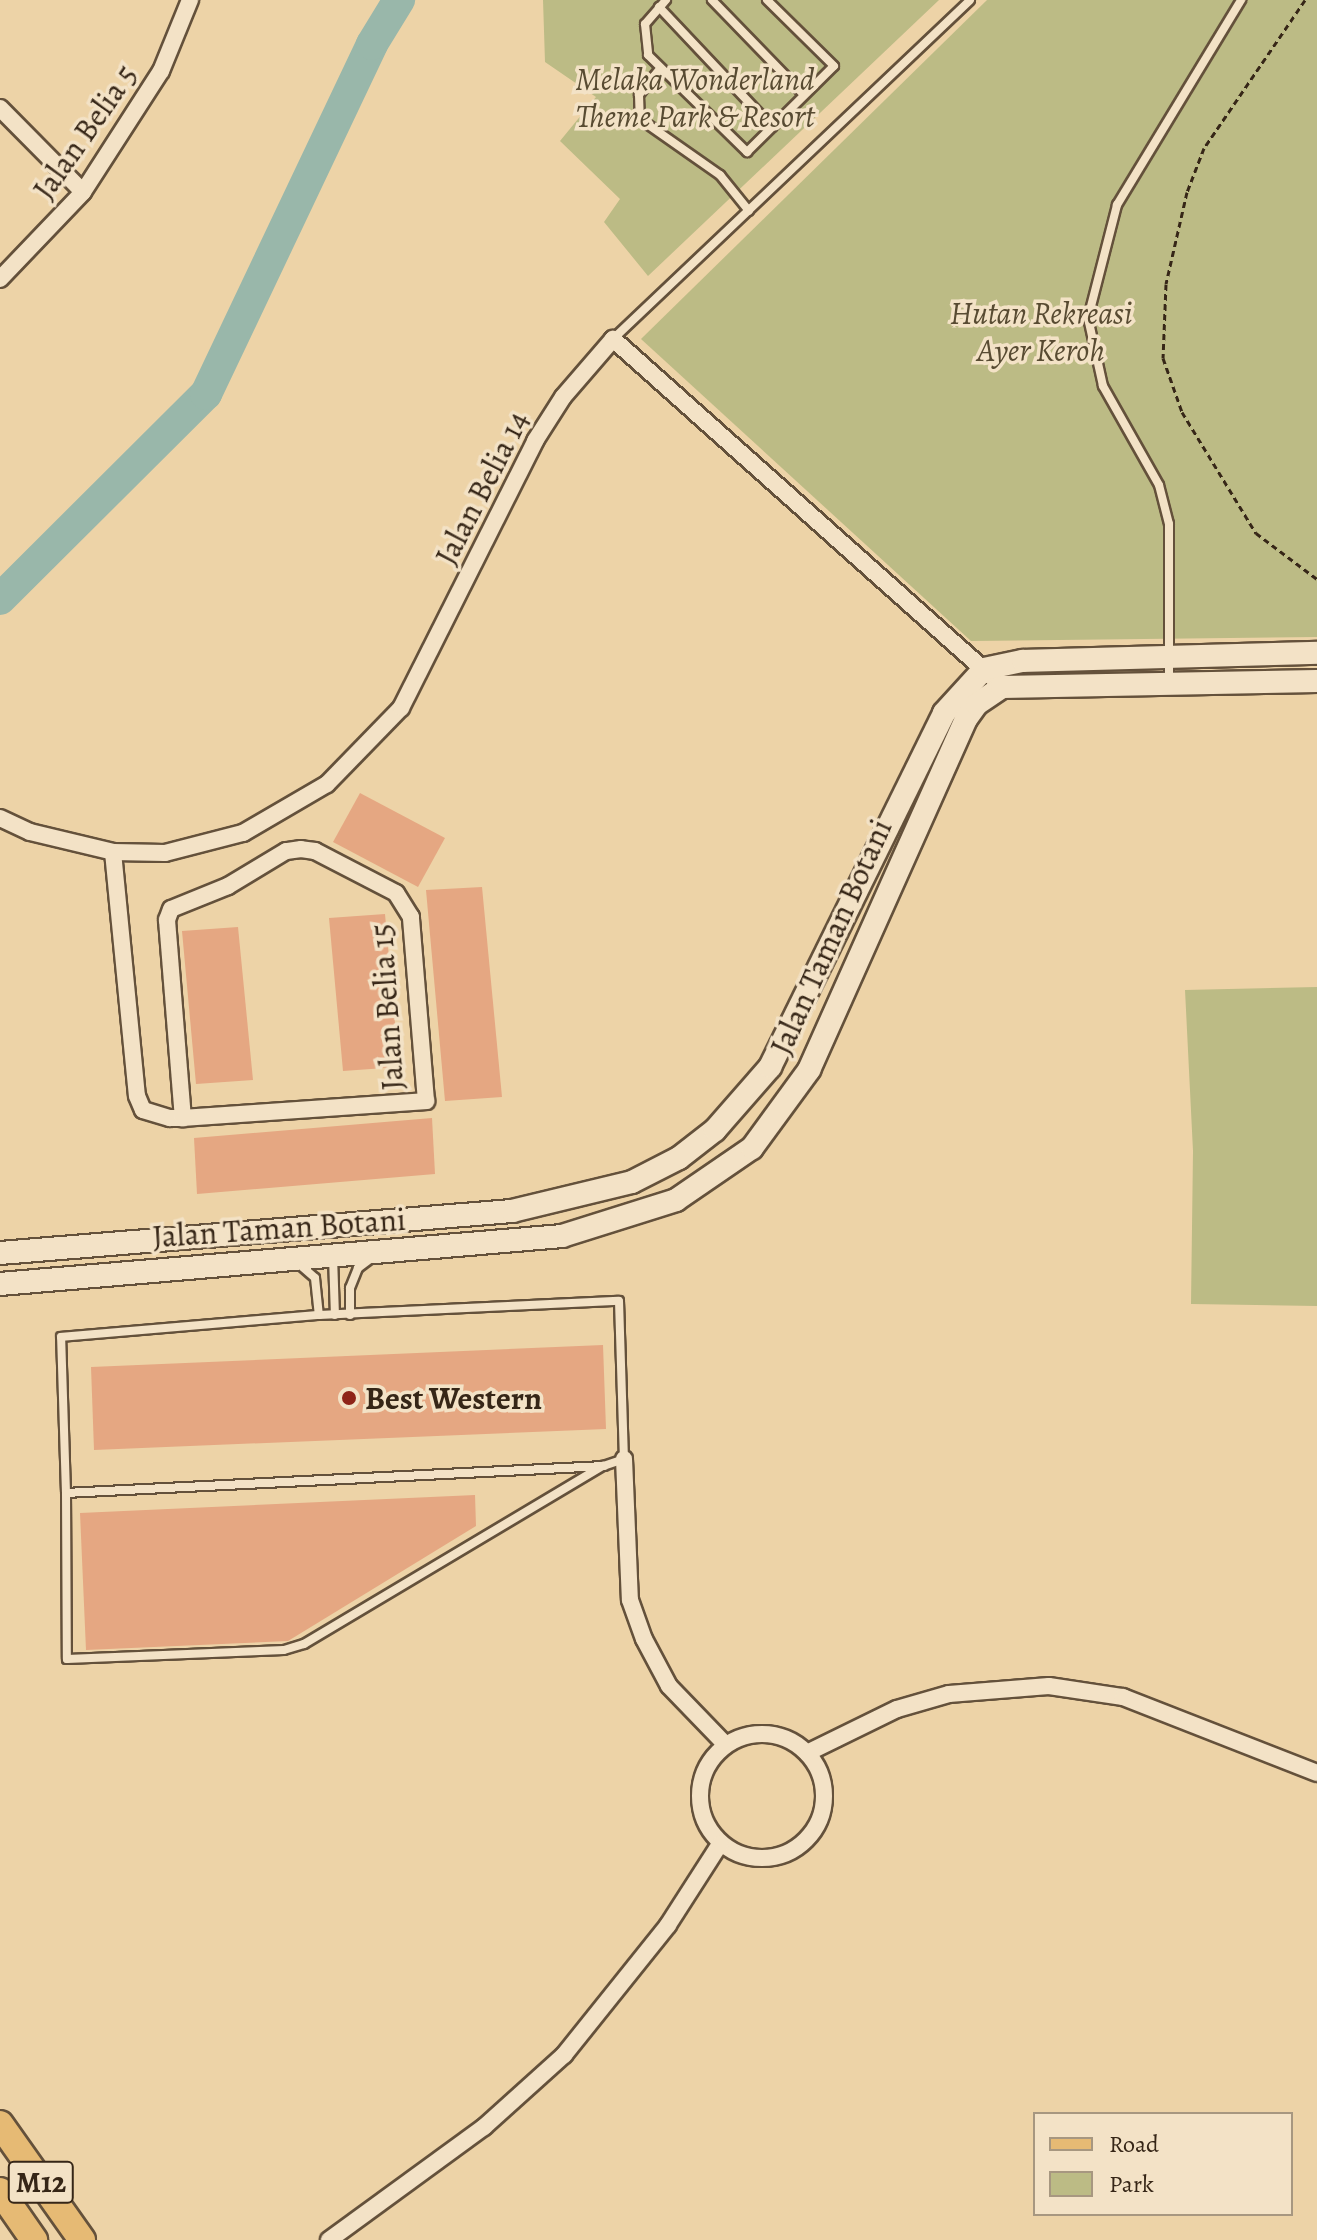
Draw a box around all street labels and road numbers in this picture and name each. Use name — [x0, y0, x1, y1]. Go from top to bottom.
street label: Jalan Belia 5 — [25, 57, 145, 207]
street label: Jalan Belia 14 — [427, 405, 537, 571]
street label: Jalan Taman Botani — [762, 813, 900, 1061]
street label: Jalan Belia 15 — [362, 922, 412, 1092]
street label: Jalan Taman Botani — [151, 1200, 407, 1256]
road number: M12 — [7, 2156, 75, 2208]

